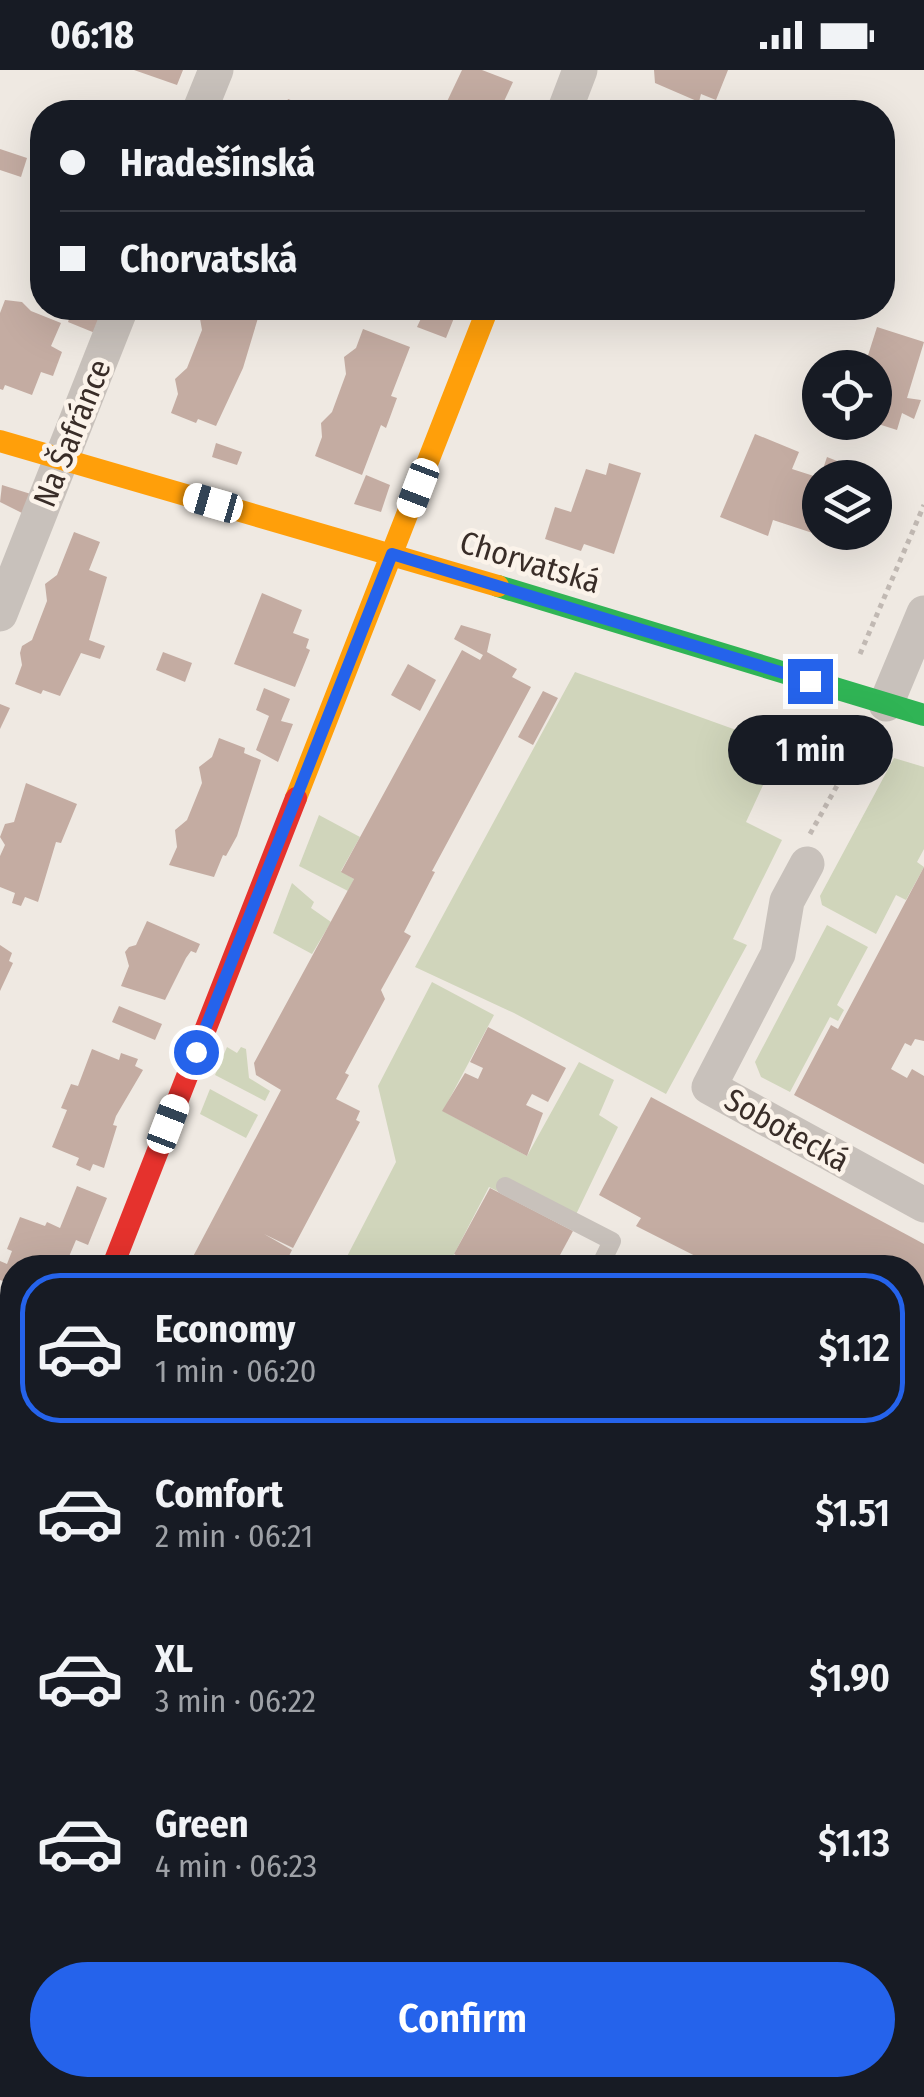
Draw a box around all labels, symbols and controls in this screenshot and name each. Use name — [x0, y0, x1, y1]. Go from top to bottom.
text: 06:18 — [50, 12, 134, 58]
text: Hradešínská — [120, 140, 315, 186]
text: Chorvatská — [120, 236, 297, 282]
map controls — [802, 350, 892, 550]
button: locate — [802, 350, 892, 440]
street label: Na Šafránce — [25, 354, 119, 512]
car — [393, 455, 443, 521]
button: layers — [802, 460, 892, 550]
car — [180, 480, 246, 526]
street label: Chorvatská — [455, 523, 605, 601]
route end — [788, 659, 833, 704]
callout: 1 min — [728, 716, 892, 786]
text: 1 min — [776, 731, 845, 769]
route start — [174, 1030, 219, 1075]
street label: Sobotecká — [718, 1080, 856, 1180]
car — [143, 1091, 193, 1157]
icon: car — [35, 1303, 125, 1393]
text: Economy — [155, 1306, 295, 1352]
text: $1.12 — [819, 1325, 890, 1371]
text: 1 min · 06:20 — [155, 1352, 316, 1390]
icon: car — [35, 1468, 125, 1558]
text: Comfort — [155, 1471, 283, 1517]
text: $1.51 — [816, 1490, 890, 1536]
text: 2 min · 06:21 — [155, 1517, 313, 1555]
icon: car — [35, 1633, 125, 1723]
text: XL — [155, 1636, 193, 1682]
text: $1.90 — [809, 1655, 890, 1701]
text: 3 min · 06:22 — [155, 1682, 316, 1720]
icon: car — [35, 1798, 125, 1888]
text: Green — [155, 1801, 249, 1847]
text: $1.13 — [818, 1820, 890, 1866]
text: 4 min · 06:23 — [155, 1847, 317, 1885]
button: Confirm — [30, 1962, 895, 2077]

